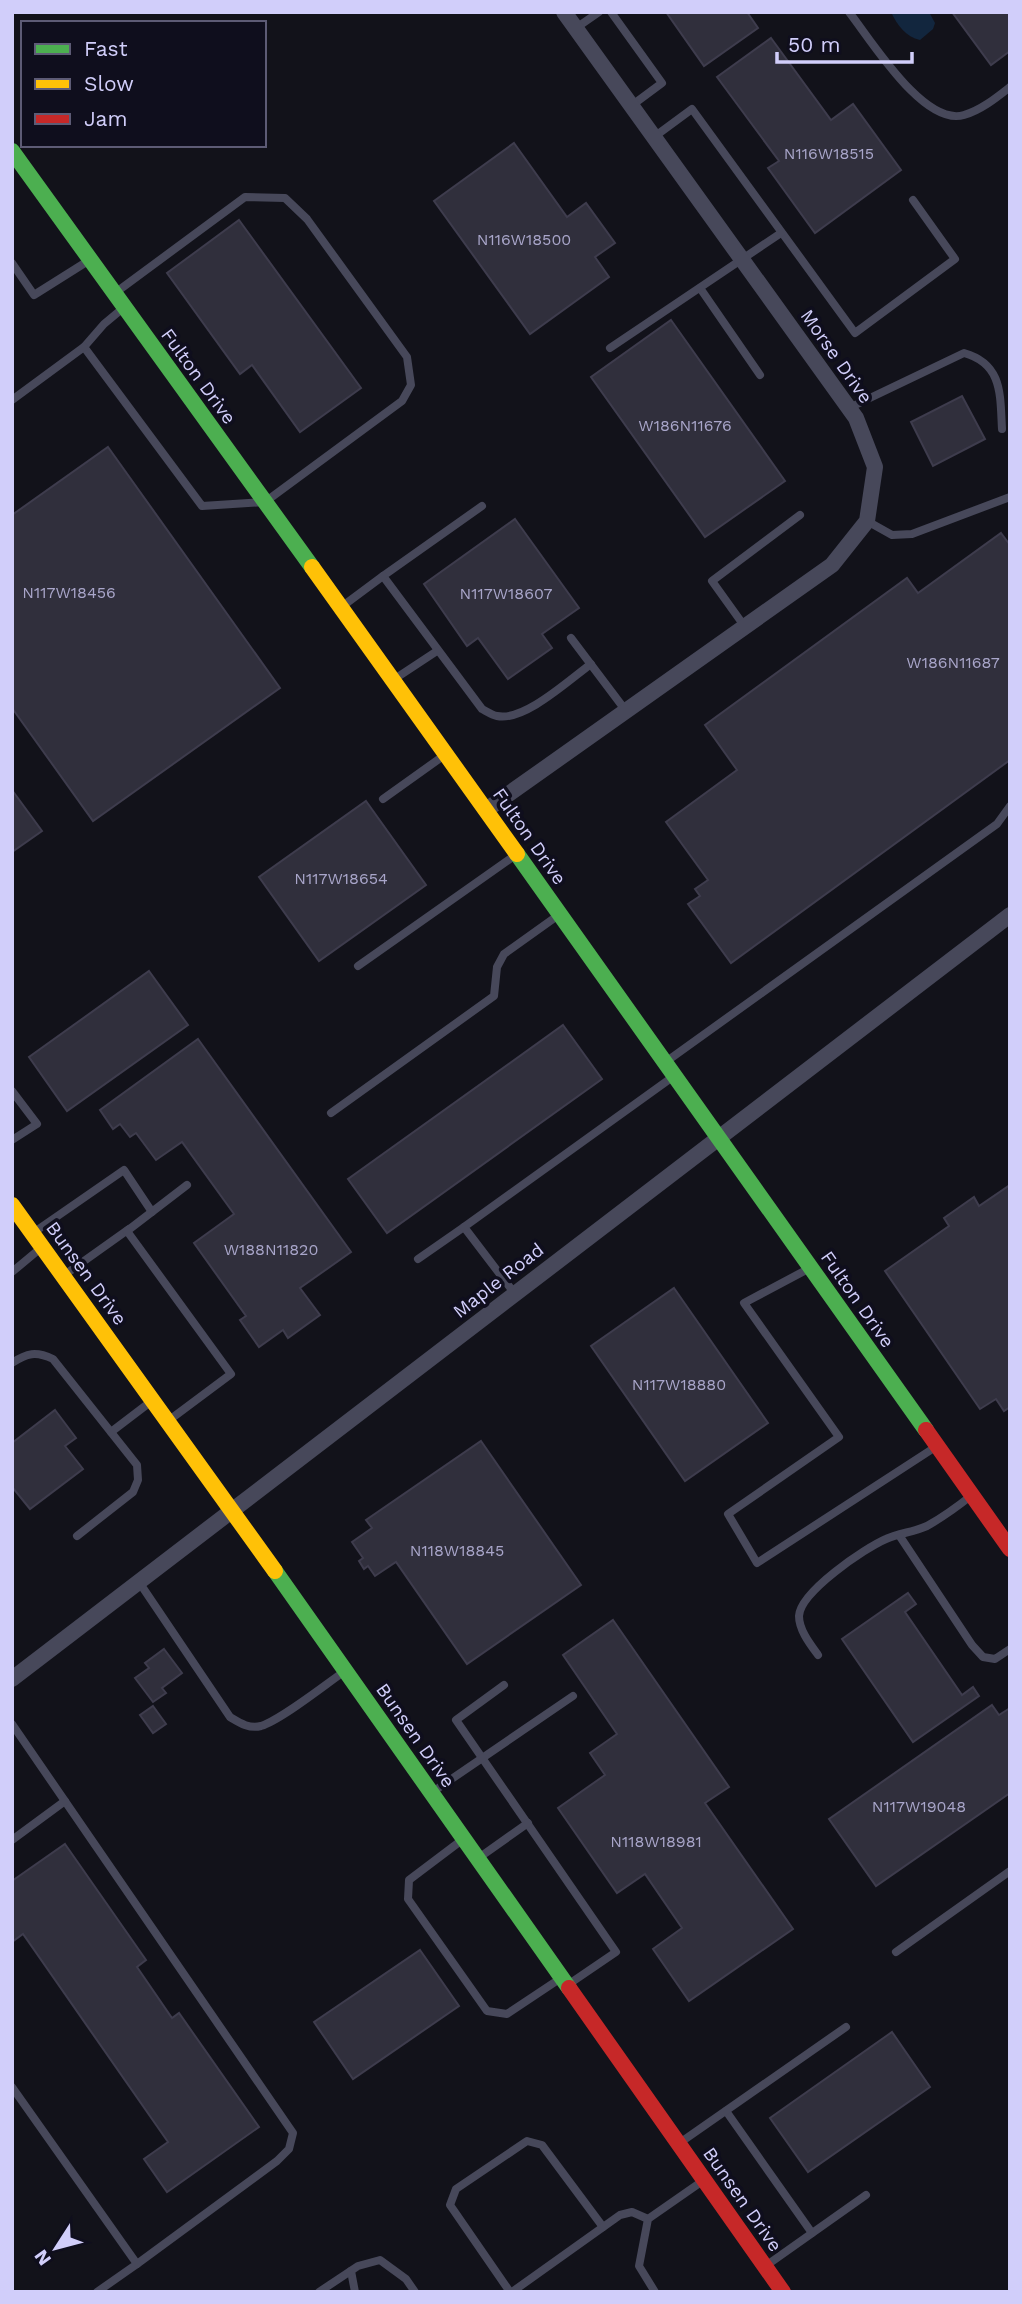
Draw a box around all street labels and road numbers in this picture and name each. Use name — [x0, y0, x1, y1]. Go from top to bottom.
street label: Morse Drive — [796, 305, 877, 408]
street label: Fulton Drive — [156, 324, 241, 429]
street label: Fulton Drive — [488, 783, 571, 889]
street label: Bunsen Drive — [41, 1217, 132, 1330]
street label: Maple Road — [449, 1238, 548, 1323]
street label: Fulton Drive — [816, 1246, 899, 1352]
street label: Bunsen Drive — [371, 1679, 460, 1792]
street label: Bunsen Drive — [698, 2143, 787, 2256]

